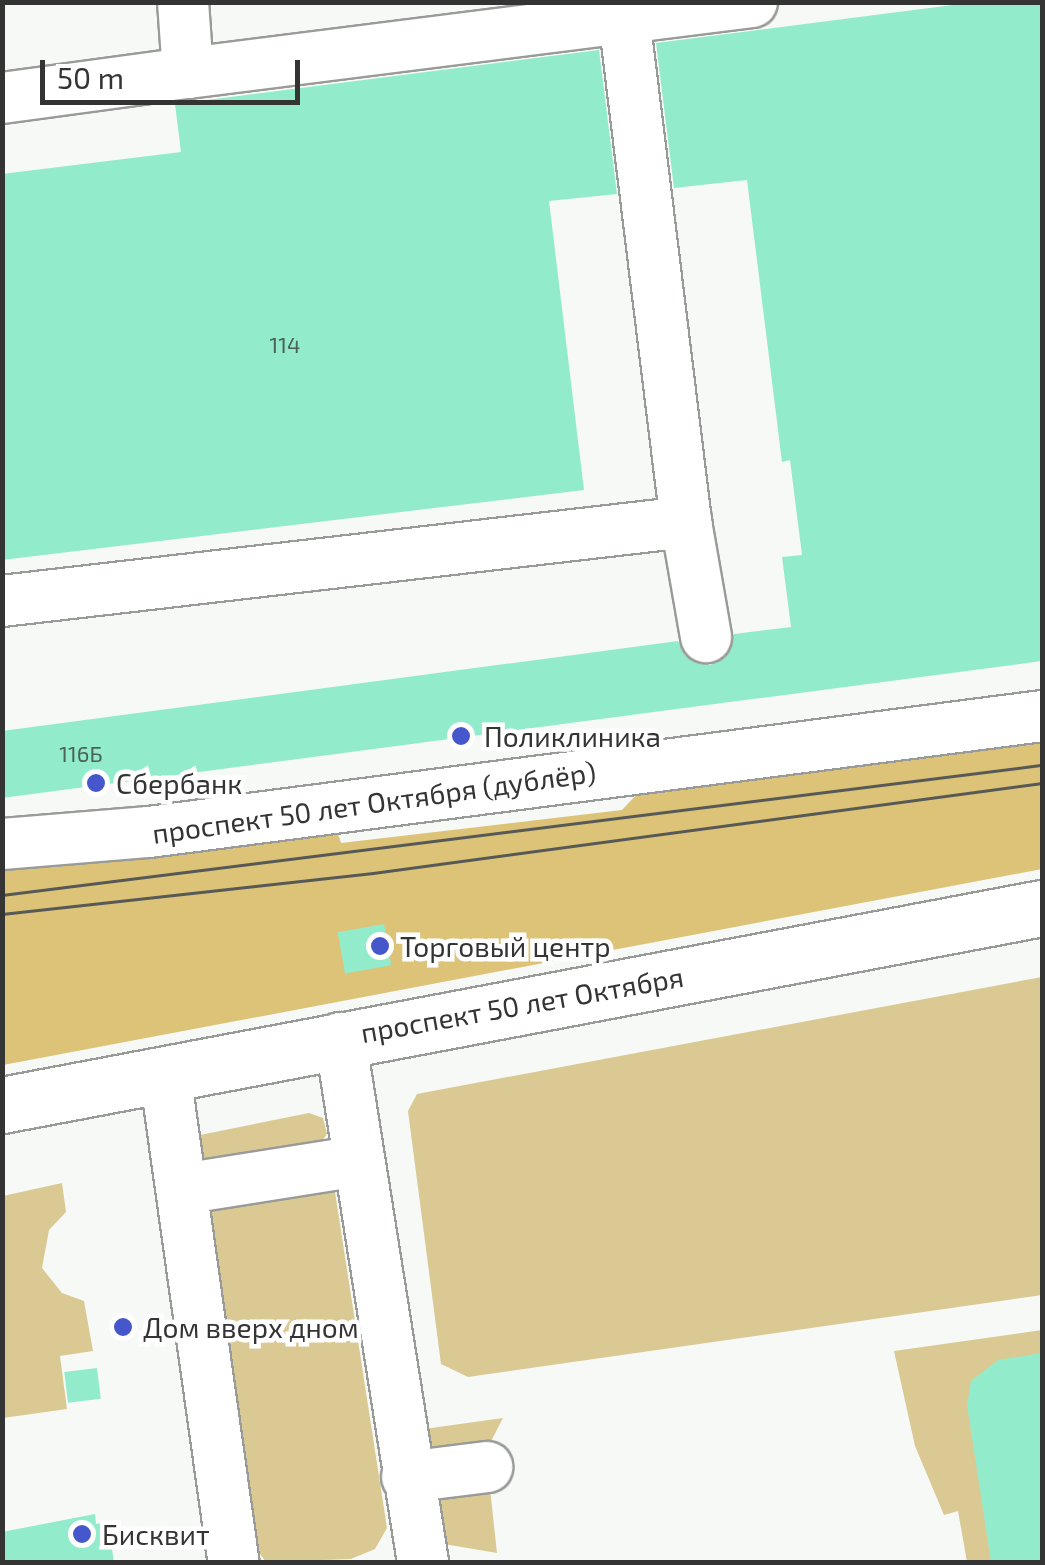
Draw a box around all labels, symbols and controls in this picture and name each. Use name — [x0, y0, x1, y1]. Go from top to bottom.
scale bar — [45, 40, 305, 102]
text: 50 m — [57, 59, 124, 95]
house number: 114 — [269, 332, 301, 358]
place label: Поликлиника — [484, 719, 661, 753]
marker: Поликлиника — [448, 723, 474, 749]
house number: 116Б — [59, 741, 103, 767]
street label: проспект 50 лет Октября (дублёр) — [150, 754, 598, 850]
place label: Сбербанк — [116, 766, 242, 800]
marker: Сбербанк — [85, 772, 107, 794]
place label: Торговый центр — [400, 929, 611, 963]
marker: Торговый центр — [369, 935, 391, 957]
street label: проспект 50 лет Октября — [358, 959, 686, 1049]
place label: Дом вверх дном — [143, 1310, 359, 1344]
marker: Дом вверх дном — [112, 1316, 134, 1338]
place label: Бисквит — [102, 1517, 210, 1551]
marker: Бисквит — [71, 1523, 93, 1545]

